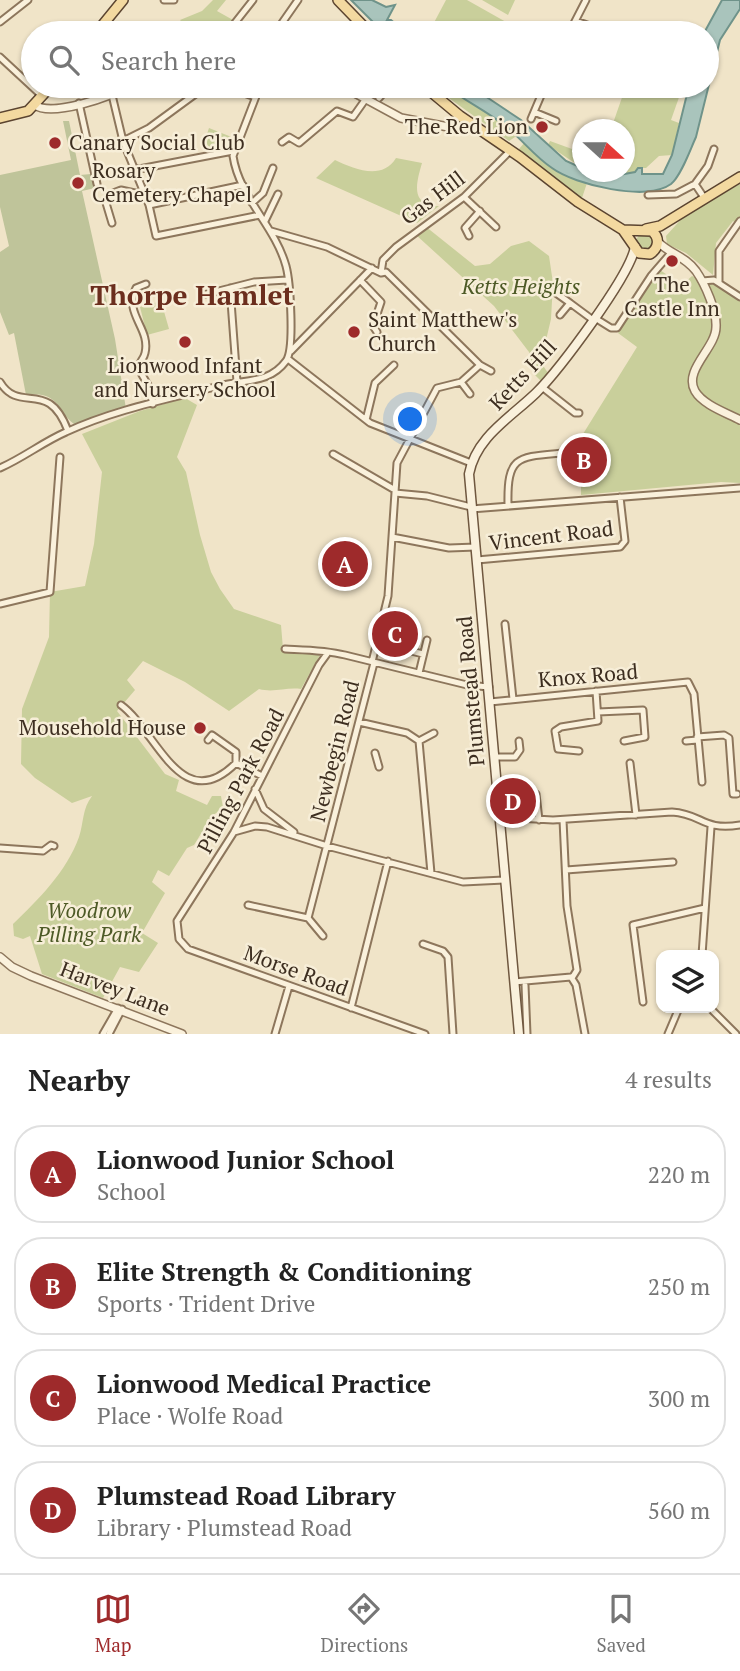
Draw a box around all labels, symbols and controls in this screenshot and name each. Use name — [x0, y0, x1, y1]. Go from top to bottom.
search box — [21, 21, 719, 98]
icon: search — [45, 41, 83, 79]
text: Search here — [101, 43, 236, 77]
place label: The Red Lion — [405, 112, 529, 140]
marker: The Red Lion — [534, 119, 550, 135]
north arrow — [572, 119, 635, 182]
place label: Canary Social Club — [69, 128, 245, 156]
marker: Canary Social Club — [47, 135, 63, 151]
place label: Rosary Cemetery Chapel — [92, 156, 252, 208]
street label: Gas Hill — [395, 164, 470, 230]
marker: Rosary Cemetery Chapel — [70, 175, 86, 191]
marker: The Castle Inn — [664, 253, 680, 269]
place label: The Castle Inn — [624, 270, 720, 322]
park label: Ketts Heights — [461, 272, 580, 300]
district label: Thorpe Hamlet — [90, 276, 294, 313]
place label: Saint Matthew's Church — [368, 305, 517, 357]
marker: Saint Matthew's Church — [346, 324, 362, 340]
street label: Ketts Hill — [482, 333, 562, 416]
marker: Lionwood Infant and Nursery School — [177, 334, 193, 350]
place label: Lionwood Infant and Nursery School — [94, 351, 276, 403]
your location — [393, 402, 427, 436]
pin: B — [561, 434, 607, 486]
street label: Vincent Road — [487, 513, 615, 557]
pin: A — [322, 538, 368, 590]
pin: C — [372, 608, 418, 660]
street label: Plumstead Road — [449, 614, 491, 767]
street label: Knox Road — [537, 657, 639, 693]
street label: Newbegin Road — [303, 677, 365, 824]
street label: Pilling Park Road — [190, 703, 290, 858]
place label: Mousehold House — [19, 713, 186, 741]
marker: Mousehold House — [192, 720, 208, 736]
pin: D — [490, 775, 536, 827]
park label: Woodrow Pilling Park — [36, 896, 142, 948]
street label: Morse Road — [240, 938, 353, 1002]
map controls — [656, 950, 719, 1013]
button: layers — [656, 950, 719, 1013]
street label: Harvey Lane — [56, 954, 174, 1022]
text: Nearby — [28, 1060, 130, 1100]
text: 4 results — [625, 1064, 712, 1095]
text: Lionwood Junior School — [97, 1142, 395, 1176]
text: A — [45, 1159, 61, 1190]
text: 220 m — [648, 1159, 710, 1190]
text: School — [97, 1176, 166, 1207]
text: Elite Strength & Conditioning — [97, 1254, 471, 1288]
text: B — [46, 1271, 60, 1302]
text: 250 m — [648, 1271, 710, 1302]
text: Sports · Trident Drive — [97, 1288, 315, 1319]
text: Lionwood Medical Practice — [97, 1366, 431, 1400]
text: C — [46, 1383, 61, 1414]
text: 300 m — [648, 1383, 710, 1414]
text: Place · Wolfe Road — [97, 1400, 283, 1431]
text: Plumstead Road Library — [97, 1478, 396, 1512]
text: D — [45, 1495, 61, 1526]
text: 560 m — [648, 1495, 710, 1526]
text: Library · Plumstead Road — [97, 1512, 352, 1543]
tab: Map — [94, 1590, 132, 1657]
tab: Directions — [321, 1590, 408, 1657]
tab: Saved — [597, 1590, 646, 1657]

